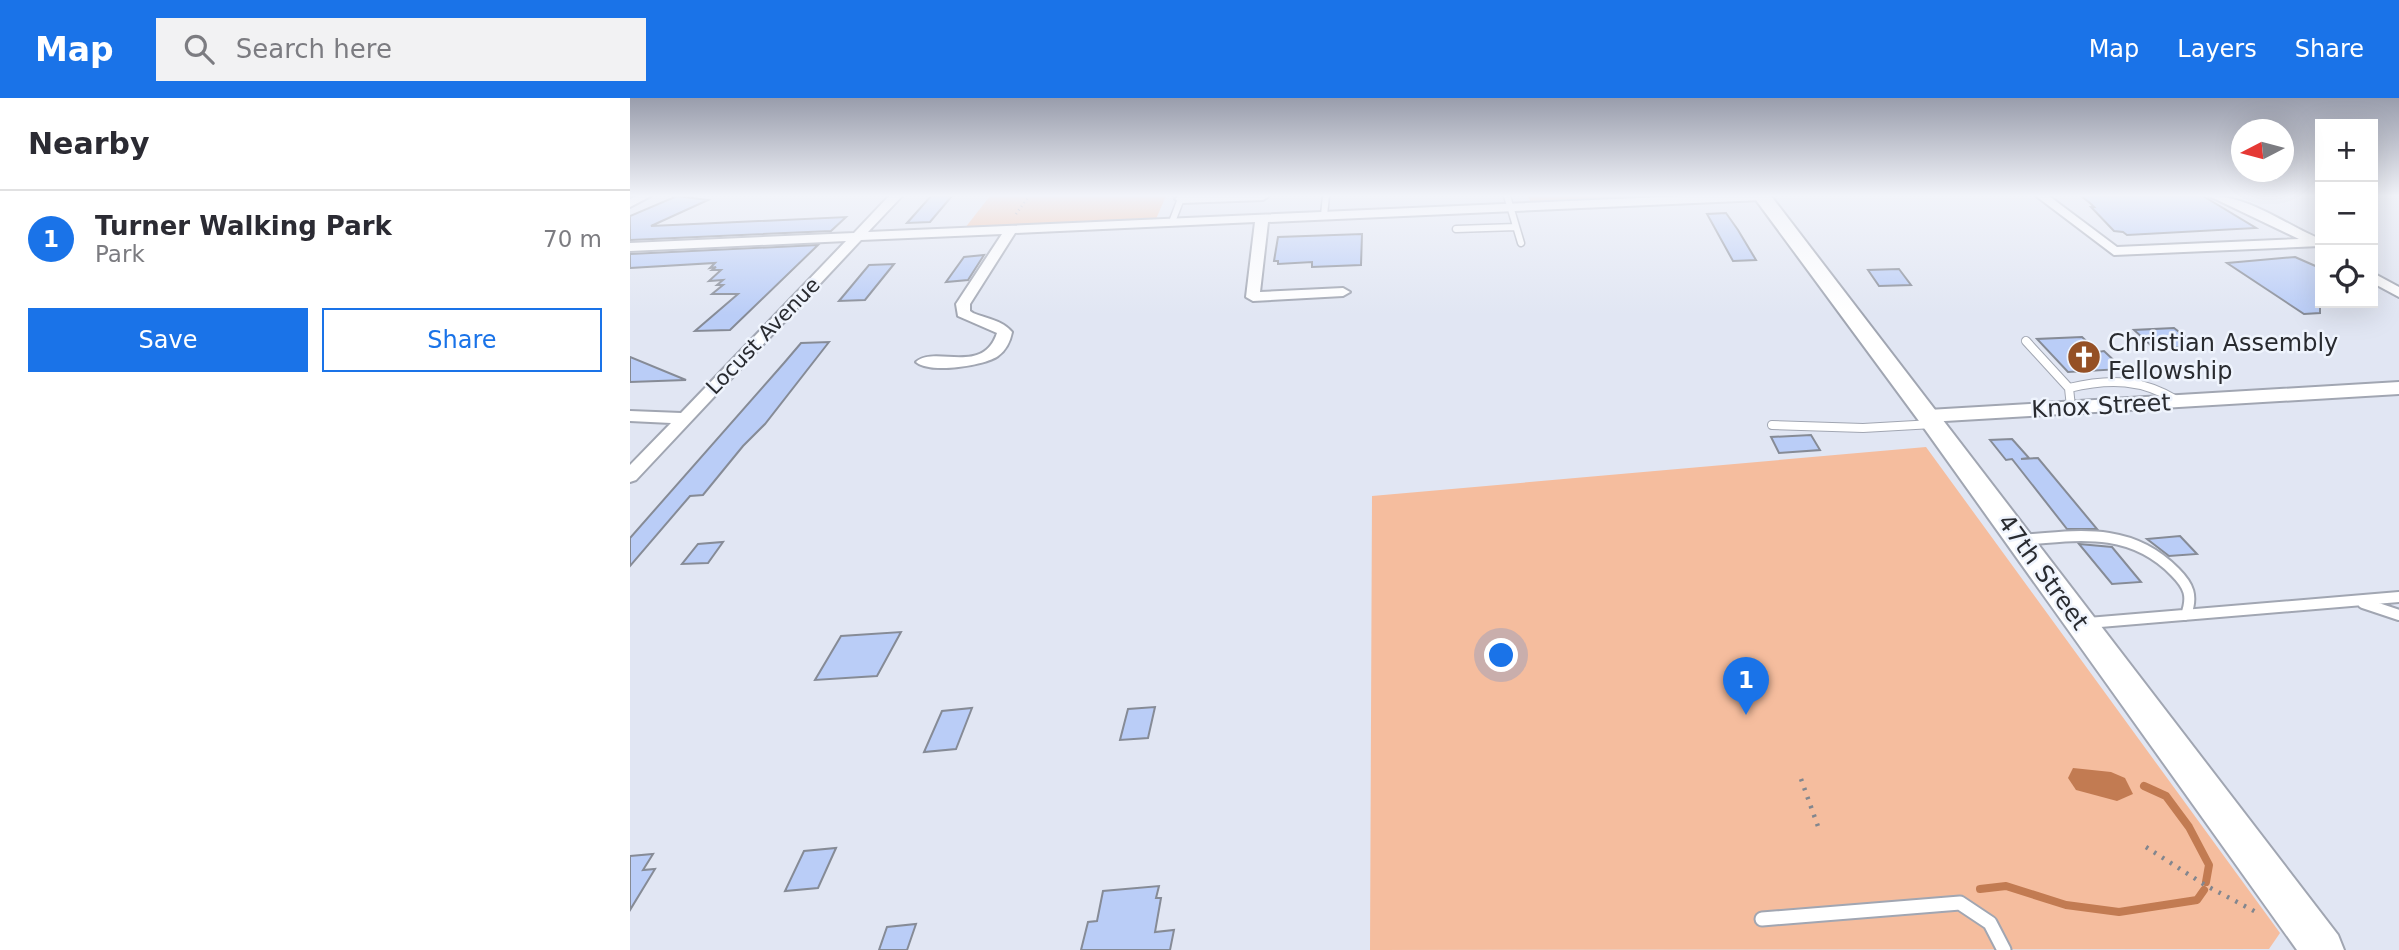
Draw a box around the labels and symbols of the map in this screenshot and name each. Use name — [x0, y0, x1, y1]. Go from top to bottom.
north arrow — [2231, 119, 2294, 182]
street label: Locust Avenue — [701, 273, 825, 399]
place label: Christian Assembly Fellowship — [2108, 329, 2338, 385]
church icon: Christian Assembly Fellowship — [2065, 338, 2103, 376]
street label: Knox Street — [2031, 388, 2171, 424]
street label: 47th Street — [1992, 509, 2094, 635]
your location — [1484, 638, 1518, 672]
pin: 1 — [1723, 657, 1769, 715]

